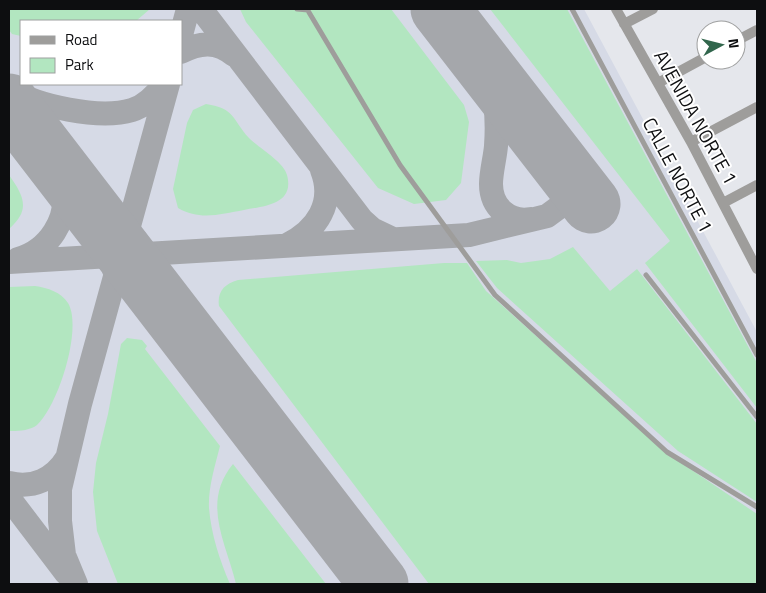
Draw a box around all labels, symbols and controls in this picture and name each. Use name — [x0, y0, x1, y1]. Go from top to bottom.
legend — [20, 20, 182, 85]
north arrow — [696, 20, 746, 70]
text: Road — [65, 28, 97, 51]
text: N — [723, 37, 745, 49]
street label: AVENIDA NORTE 1 — [647, 44, 745, 189]
text: Park — [65, 53, 94, 76]
street label: CALLE NORTE 1 — [636, 112, 721, 238]

